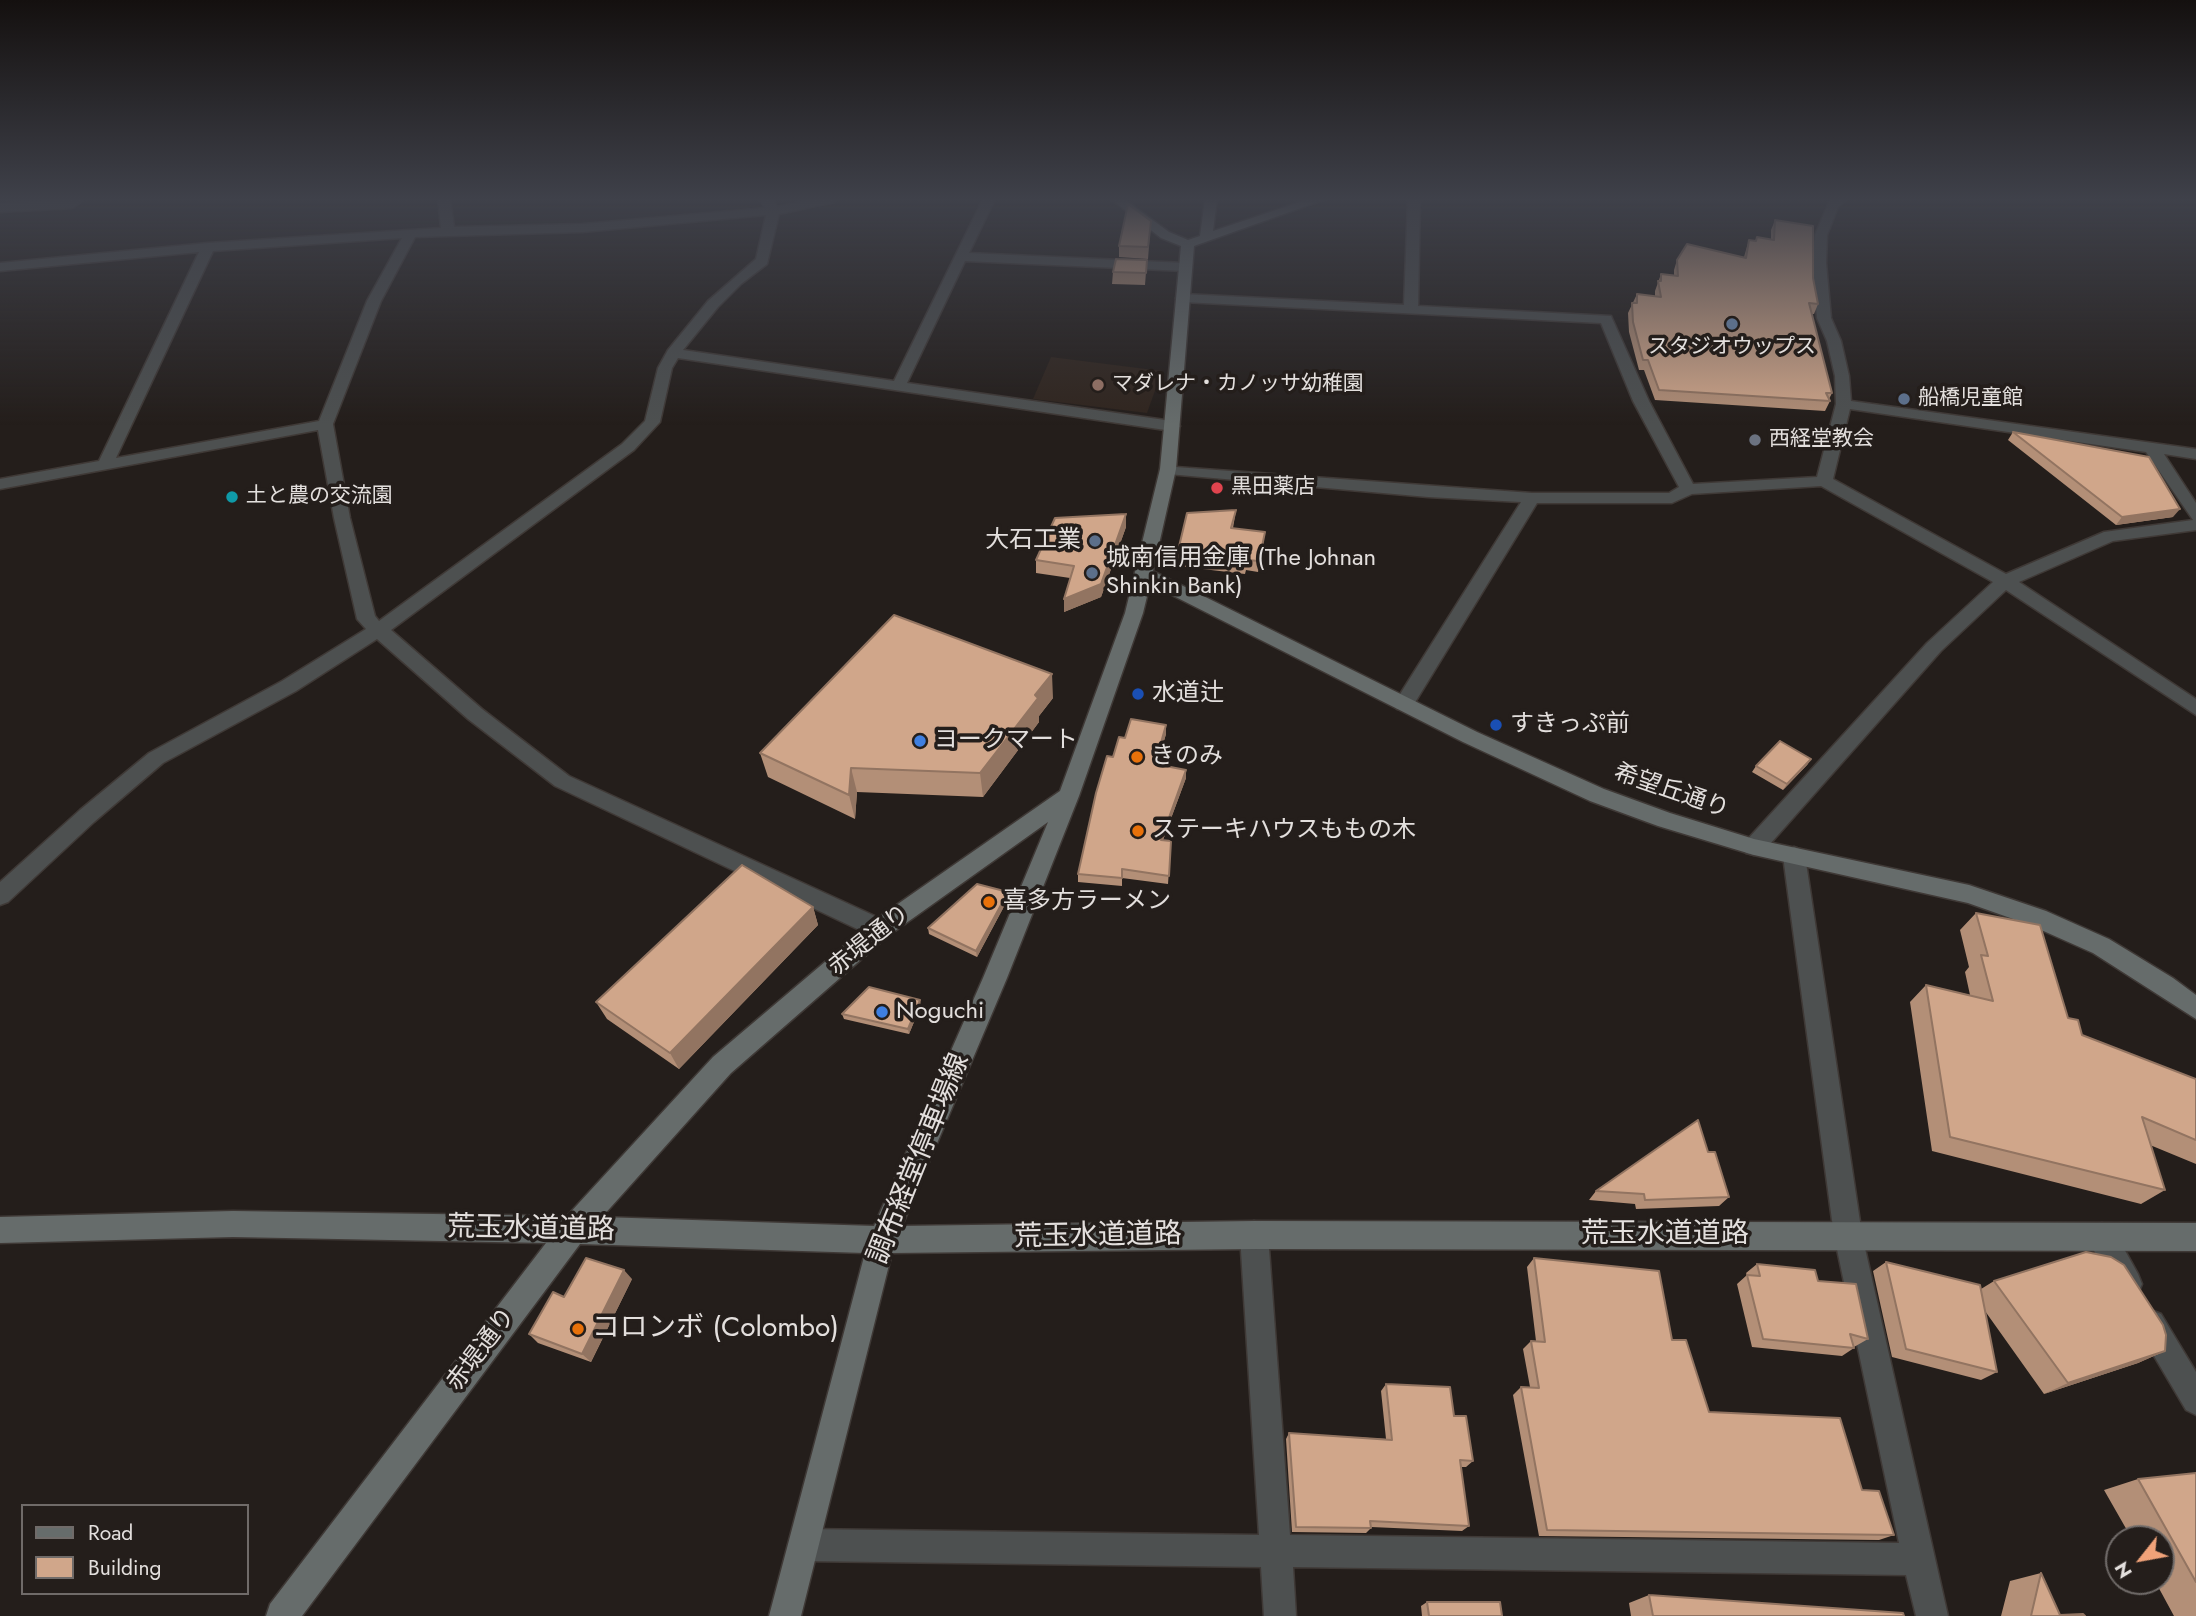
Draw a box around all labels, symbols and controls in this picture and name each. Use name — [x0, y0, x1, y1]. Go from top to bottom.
marker: スタジオウップス — [1724, 316, 1740, 332]
place label: スタジオウップス — [1648, 335, 1816, 361]
place label: マダレナ・カノッサ幼稚園 — [1112, 372, 1364, 398]
marker: マダレナ・カノッサ幼稚園 — [1090, 377, 1106, 393]
place label: 船橋児童館 — [1918, 386, 2023, 412]
marker: 船橋児童館 — [1896, 391, 1912, 407]
place label: 西経堂教会 — [1769, 427, 1874, 453]
marker: 西経堂教会 — [1747, 432, 1763, 448]
place label: 黒田薬店 — [1231, 475, 1315, 501]
marker: 黒田薬店 — [1209, 480, 1225, 496]
place label: 土と農の交流園 — [246, 484, 393, 510]
marker: 土と農の交流園 — [224, 489, 240, 505]
place label: 大石工業 — [985, 527, 1081, 555]
marker: 大石工業 — [1087, 533, 1103, 549]
place label: 城南信用金庫 (The Johnan Shinkin Bank) — [1106, 545, 1376, 601]
marker: 城南信用金庫 (The Johnan Shinkin Bank) — [1084, 565, 1100, 581]
place label: 水道辻 — [1152, 680, 1224, 708]
marker: 水道辻 — [1130, 686, 1146, 702]
place label: すきっぷ前 — [1510, 711, 1630, 739]
marker: すきっぷ前 — [1488, 717, 1504, 733]
place label: ヨークマート — [934, 727, 1078, 755]
marker: ヨークマート — [912, 733, 928, 749]
place label: きのみ — [1151, 743, 1223, 771]
marker: きのみ — [1129, 749, 1145, 765]
street label: 希望丘通り — [1610, 759, 1732, 825]
place label: ステーキハウスももの木 — [1152, 817, 1416, 845]
marker: ステーキハウスももの木 — [1130, 823, 1146, 839]
place label: 喜多方ラーメン — [1003, 888, 1171, 916]
marker: 喜多方ラーメン — [981, 894, 997, 910]
street label: 赤堤通り — [824, 900, 916, 982]
place label: Noguchi — [896, 998, 984, 1026]
marker: Noguchi — [874, 1004, 890, 1020]
street label: 調布経堂停車場線 — [862, 1049, 978, 1269]
street label: 荒玉水道道路 — [447, 1212, 615, 1248]
street label: 荒玉水道道路 — [1581, 1218, 1749, 1252]
street label: 荒玉水道道路 — [1014, 1219, 1182, 1255]
street label: 赤堤通り — [442, 1303, 522, 1397]
place label: コロンボ (Colombo) — [592, 1312, 839, 1346]
marker: コロンボ (Colombo) — [570, 1321, 586, 1337]
legend — [21, 1504, 248, 1595]
text: Road — [88, 1518, 133, 1548]
north arrow — [2105, 1525, 2175, 1595]
text: Building — [88, 1553, 161, 1583]
text: N — [2108, 1557, 2139, 1583]

